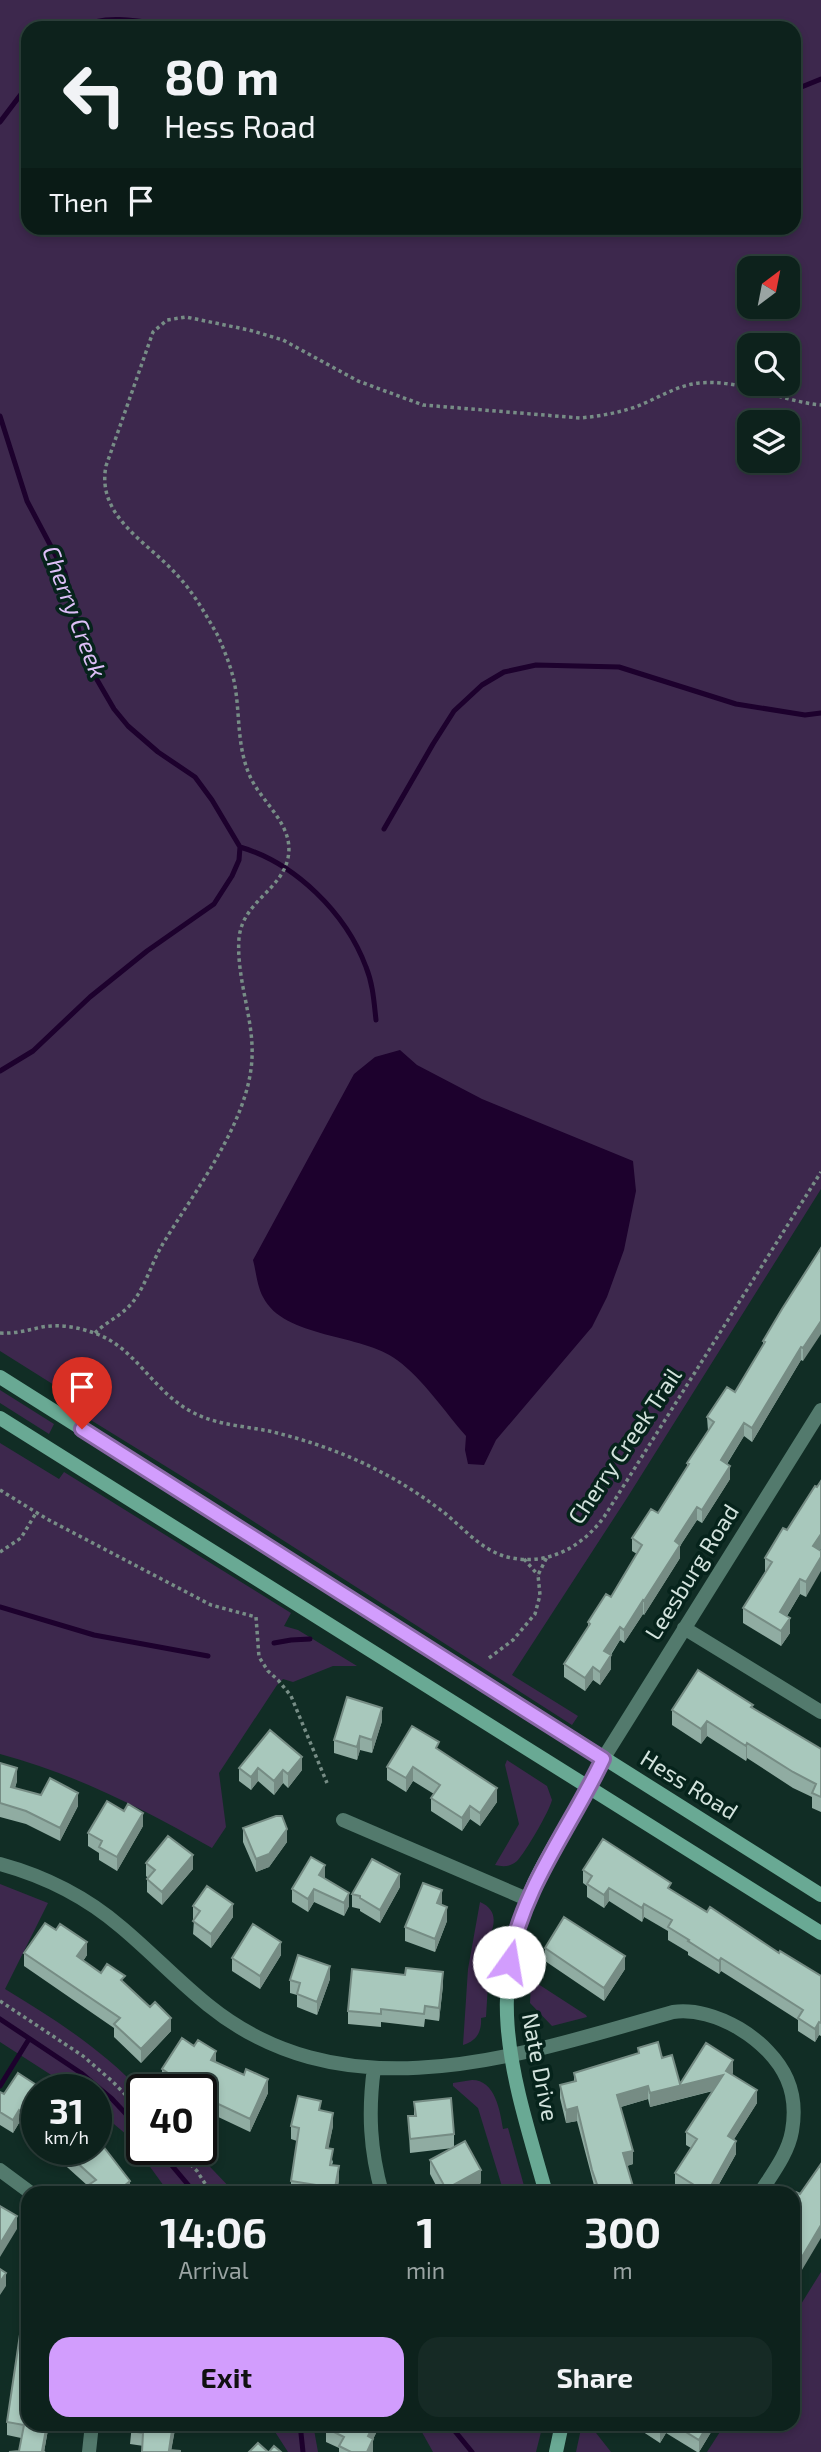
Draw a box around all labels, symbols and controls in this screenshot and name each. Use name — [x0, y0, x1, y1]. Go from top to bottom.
text: 80 m — [164, 46, 279, 105]
icon: left — [49, 49, 140, 140]
text: Hess Road — [164, 106, 316, 144]
icon: arrive — [122, 182, 160, 220]
text: Then — [49, 186, 108, 217]
north arrow — [737, 256, 800, 318]
map controls — [737, 256, 800, 473]
button: search — [737, 333, 800, 396]
button: layers — [737, 410, 800, 473]
water label: Cherry Creek — [37, 541, 114, 681]
pin — [52, 1357, 112, 1429]
street label: Cherry Creek Trail — [562, 1362, 687, 1529]
icon: arrive — [63, 1368, 101, 1406]
street label: Leesburg Road — [638, 1499, 744, 1644]
street label: Hess Road — [636, 1743, 743, 1825]
position arrow — [472, 1925, 546, 1999]
street label: Nate Drive — [517, 2010, 565, 2123]
speed limit sign: 40 — [126, 2074, 217, 2165]
text: 31 — [49, 2089, 84, 2131]
text: km/h — [44, 2126, 89, 2148]
text: 14:06 — [160, 2206, 267, 2256]
text: 1 — [416, 2206, 435, 2256]
text: 300 — [584, 2206, 661, 2256]
text: Arrival — [178, 2256, 248, 2284]
text: min — [406, 2256, 445, 2284]
text: m — [612, 2256, 633, 2284]
button: Exit — [49, 2337, 404, 2417]
button: Share — [418, 2337, 772, 2417]

